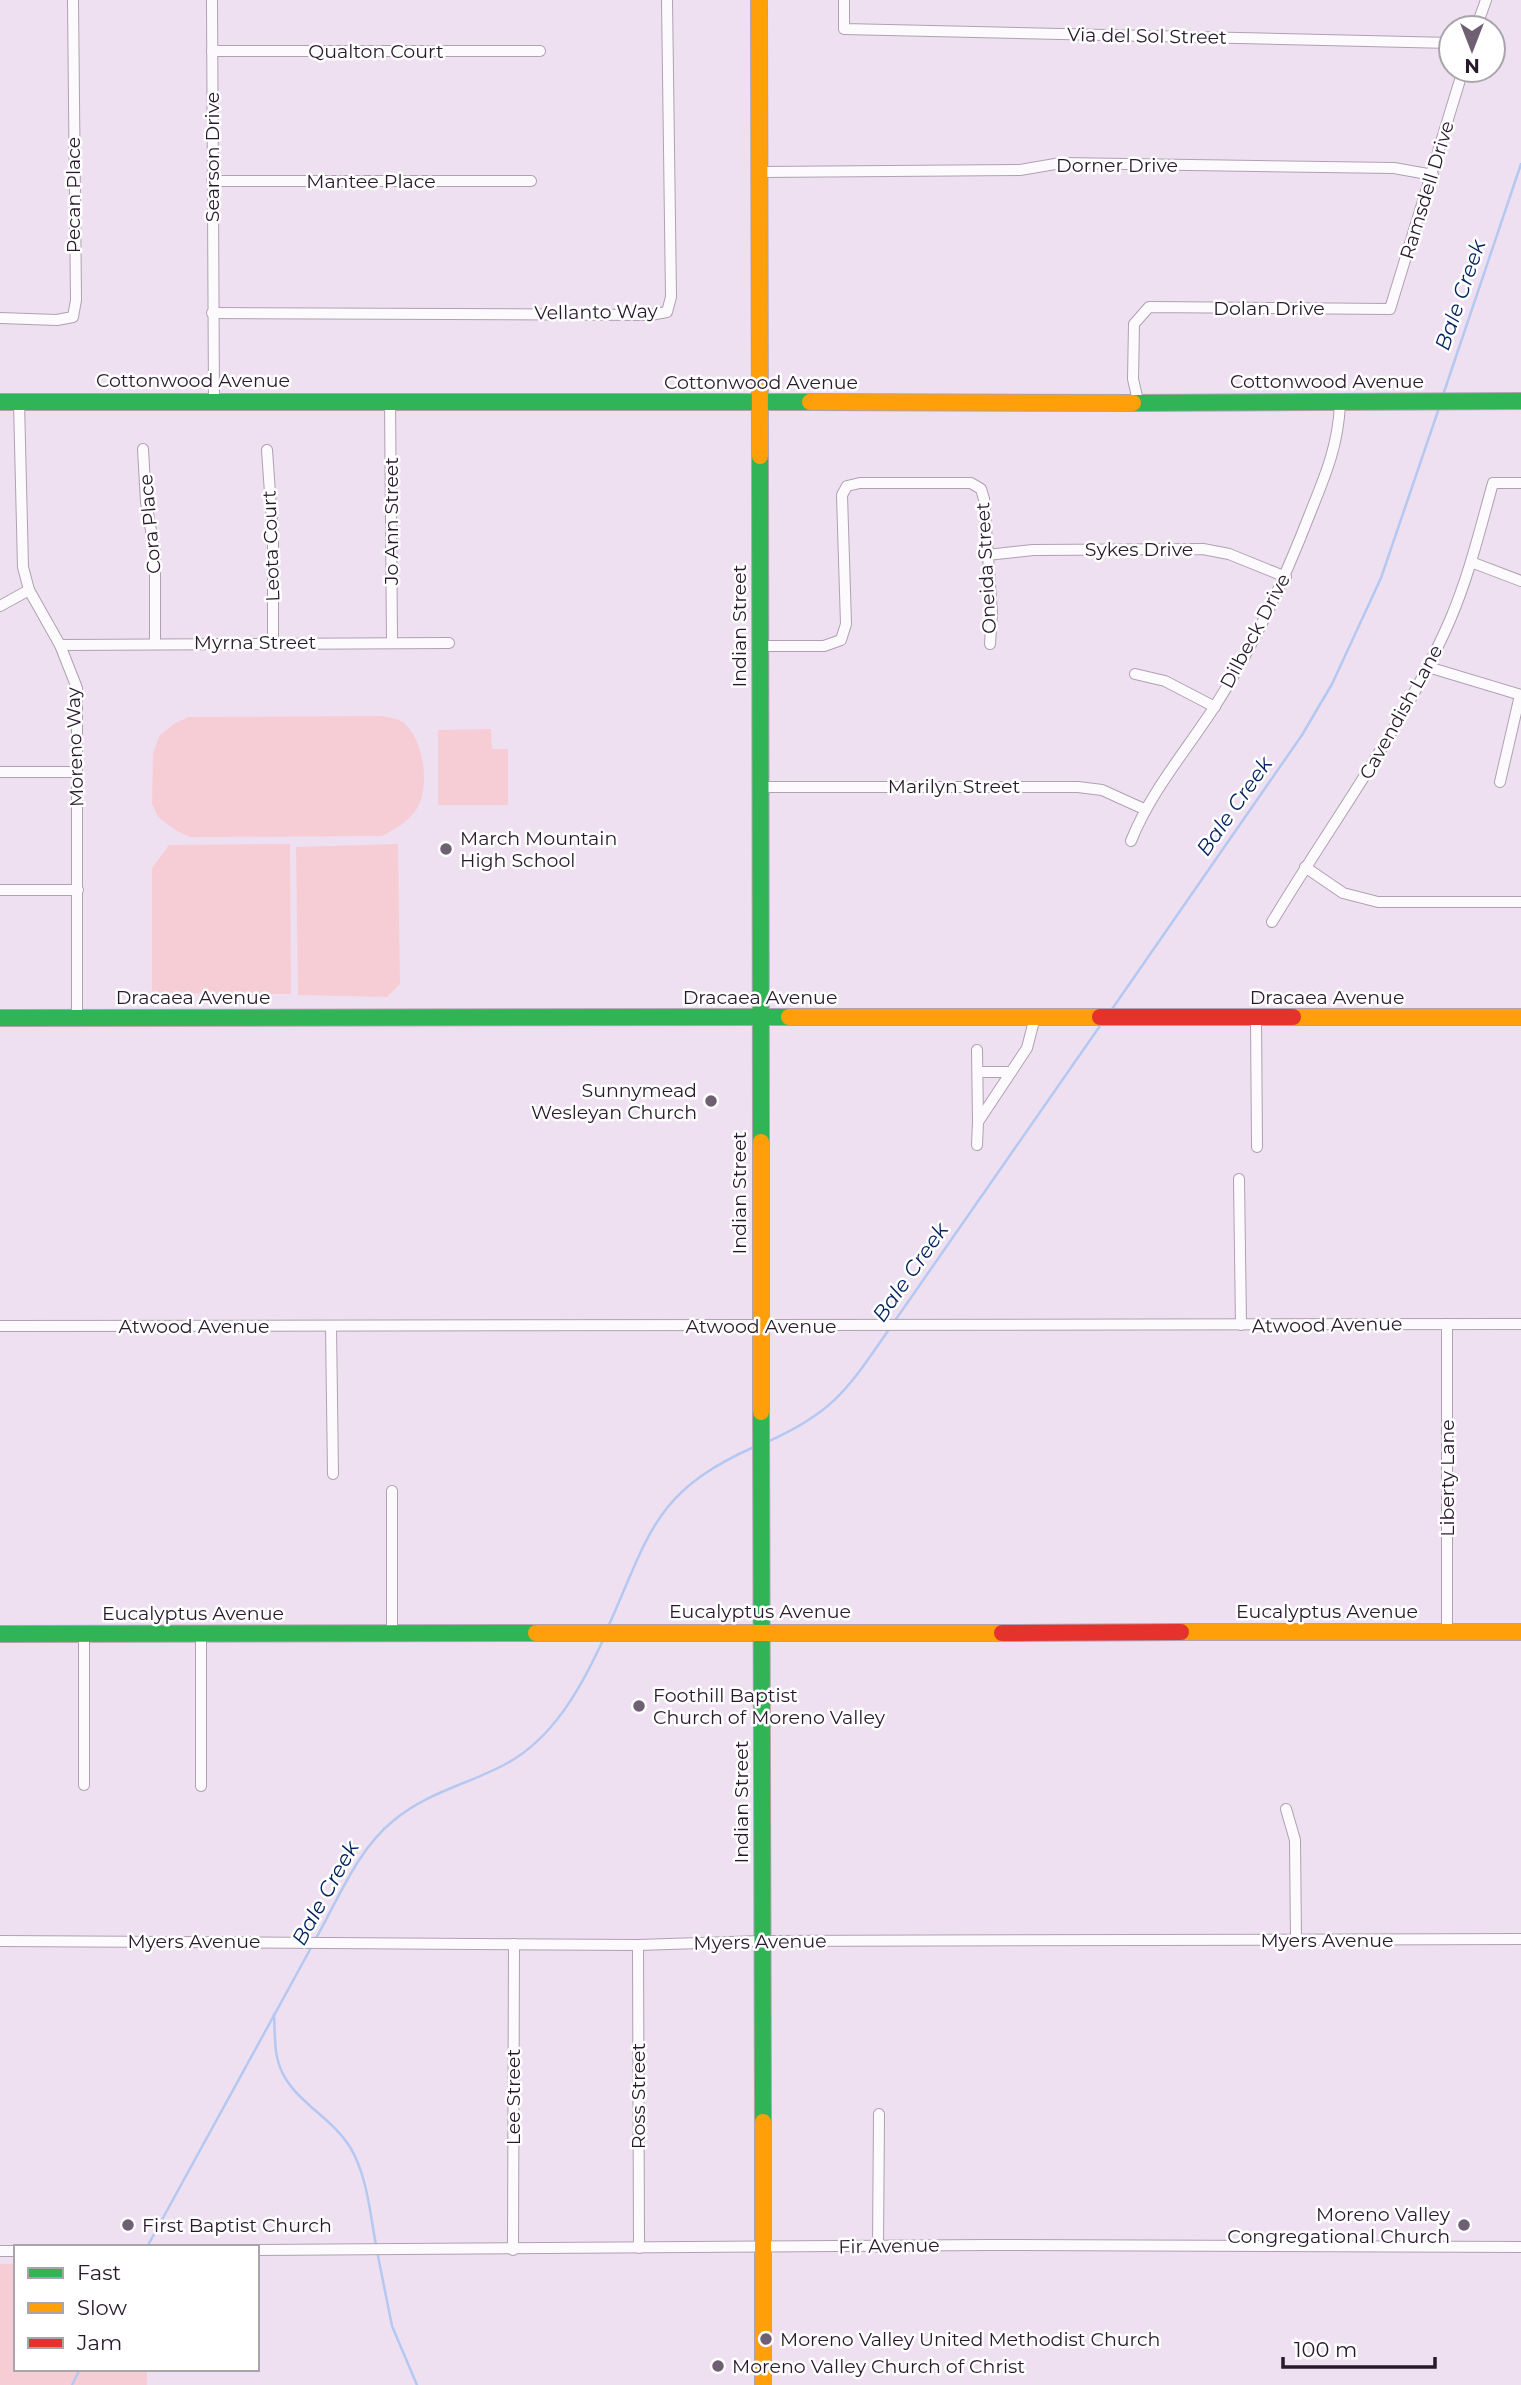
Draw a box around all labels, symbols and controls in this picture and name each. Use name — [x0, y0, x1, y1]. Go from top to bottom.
north arrow — [1437, 14, 1507, 84]
street label: Via del Sol Street — [1067, 23, 1227, 49]
street label: Qualton Court — [308, 40, 444, 63]
text: N — [1464, 54, 1480, 77]
street label: Searson Drive — [201, 92, 224, 222]
street label: Ramsdell Drive — [1395, 118, 1459, 262]
street label: Pecan Place — [62, 137, 85, 253]
street label: Dorner Drive — [1056, 154, 1178, 177]
street label: Mantee Place — [306, 170, 436, 193]
water label: Bale Creek — [1429, 235, 1491, 353]
street label: Dolan Drive — [1213, 297, 1325, 320]
street label: Vellanto Way — [534, 299, 659, 325]
street label: Cottonwood Avenue — [96, 369, 290, 392]
street label: Cottonwood Avenue — [1230, 370, 1424, 393]
street label: Cottonwood Avenue — [664, 371, 858, 394]
street label: Jo Ann Street — [380, 457, 403, 586]
street label: Cora Place — [134, 473, 166, 575]
street label: Leota Court — [258, 490, 284, 602]
street label: Oneida Street — [971, 501, 1001, 634]
street label: Sykes Drive — [1085, 538, 1193, 561]
street label: Indian Street — [728, 564, 751, 688]
street label: Dilbeck Drive — [1215, 570, 1295, 692]
street label: Myrna Street — [194, 631, 316, 654]
street label: Cavendish Lane — [1354, 641, 1448, 783]
street label: Moreno Way — [61, 686, 89, 807]
water label: Bale Creek — [1191, 750, 1278, 860]
street label: Marilyn Street — [888, 775, 1021, 798]
place label: March Mountain High School — [460, 827, 617, 872]
marker: March Mountain High School — [438, 841, 454, 857]
street label: Dracaea Avenue — [116, 986, 270, 1009]
street label: Dracaea Avenue — [683, 986, 837, 1009]
street label: Dracaea Avenue — [1250, 986, 1404, 1009]
place label: Sunnymead Wesleyan Church — [531, 1079, 697, 1124]
marker: Sunnymead Wesleyan Church — [703, 1093, 719, 1109]
street label: Indian Street — [728, 1131, 751, 1255]
water label: Bale Creek — [867, 1216, 954, 1326]
street label: Atwood Avenue — [1251, 1312, 1403, 1338]
street label: Atwood Avenue — [119, 1315, 269, 1338]
street label: Atwood Avenue — [686, 1315, 836, 1338]
street label: Liberty Lane — [1436, 1419, 1459, 1537]
street label: Eucalyptus Avenue — [669, 1600, 851, 1623]
street label: Eucalyptus Avenue — [1236, 1600, 1418, 1623]
street label: Eucalyptus Avenue — [102, 1602, 284, 1625]
place label: Foothill Baptist Church of Moreno Valley — [653, 1684, 886, 1729]
marker: Foothill Baptist Church of Moreno Valley — [631, 1698, 647, 1714]
street label: Indian Street — [730, 1740, 753, 1864]
water label: Bale Creek — [286, 1835, 365, 1949]
street label: Myers Avenue — [693, 1929, 827, 1955]
street label: Myers Avenue — [1260, 1929, 1394, 1952]
street label: Myers Avenue — [127, 1930, 261, 1953]
street label: Ross Street — [627, 2042, 650, 2149]
street label: Lee Street — [502, 2049, 525, 2145]
place label: Moreno Valley Congregational Church — [1227, 2203, 1451, 2248]
place label: First Baptist Church — [142, 2214, 332, 2237]
marker: First Baptist Church — [120, 2217, 136, 2233]
marker: Moreno Valley Congregational Church — [1456, 2217, 1472, 2233]
street label: Fir Avenue — [838, 2234, 940, 2258]
legend — [14, 2245, 259, 2371]
text: Fast — [77, 2260, 121, 2285]
text: Slow — [77, 2295, 127, 2320]
scale bar — [1283, 2326, 1435, 2370]
place label: Moreno Valley United Methodist Church — [780, 2328, 1160, 2351]
text: Jam — [76, 2330, 122, 2355]
marker: Moreno Valley United Methodist Church — [758, 2331, 774, 2347]
text: 100 m — [1294, 2337, 1357, 2362]
place label: Moreno Valley Church of Christ — [732, 2355, 1025, 2378]
marker: Moreno Valley Church of Christ — [710, 2358, 726, 2374]

